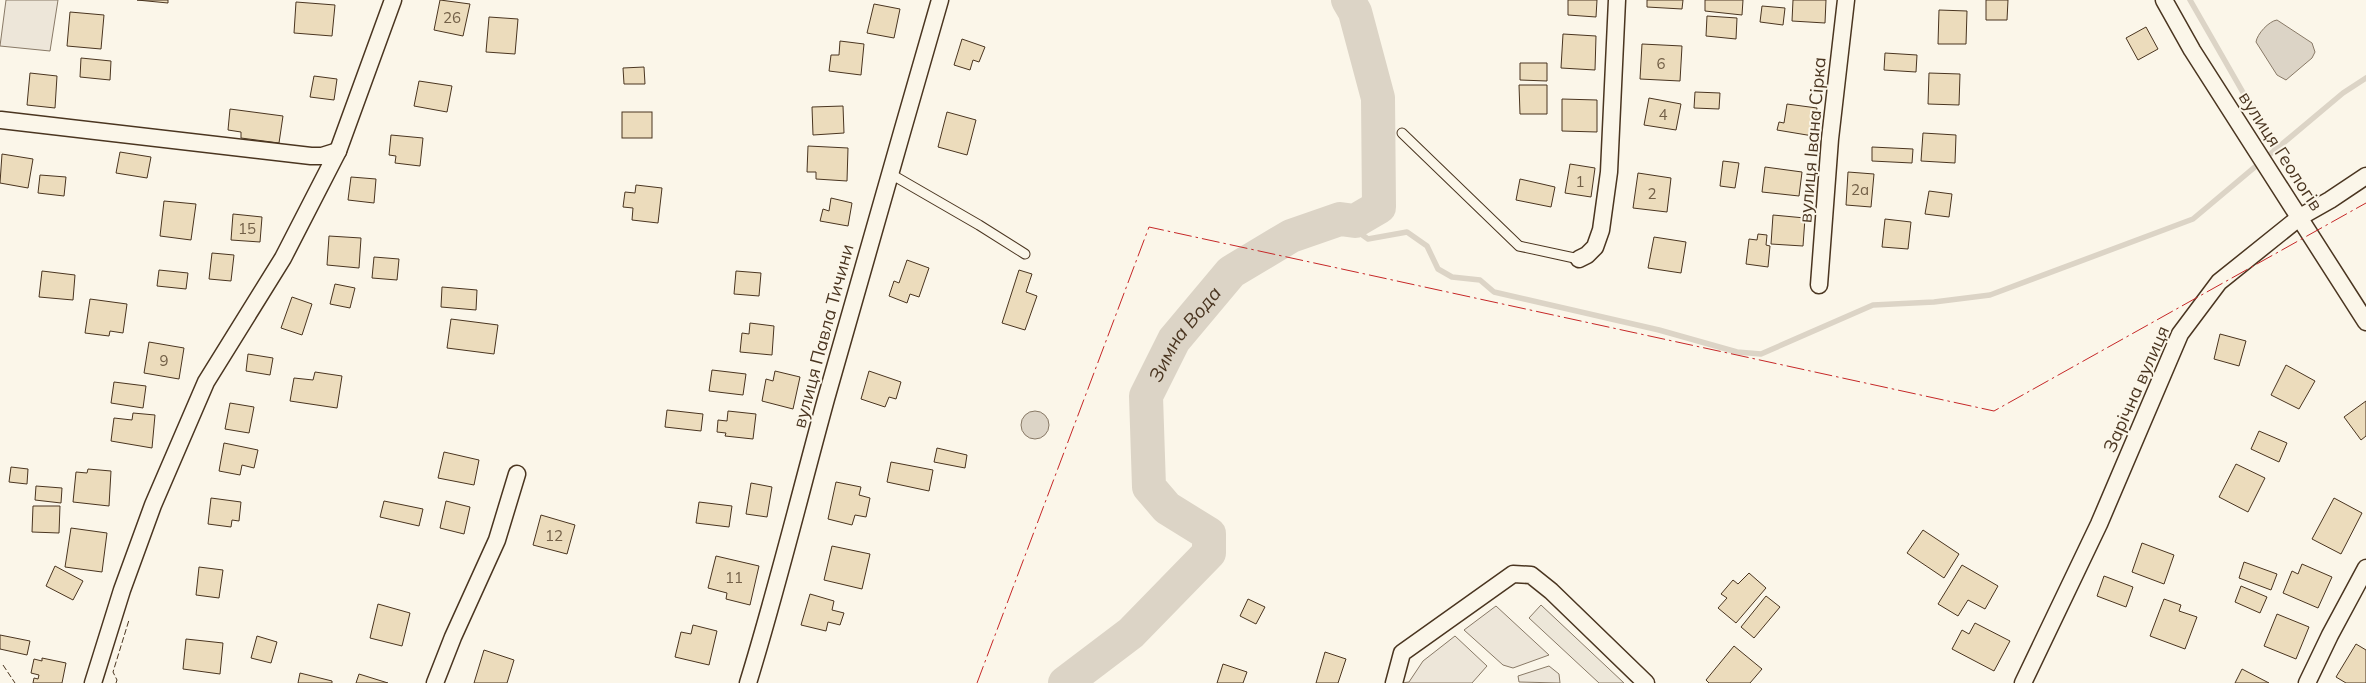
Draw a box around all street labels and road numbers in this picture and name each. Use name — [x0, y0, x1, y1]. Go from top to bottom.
street label: вулиця Івана Сірка — [1793, 56, 1831, 224]
street label: вулиця Геологів — [2234, 87, 2328, 215]
street label: вулиця Павла Тичини — [787, 241, 859, 431]
street label: Зарічна вулиця — [2098, 322, 2174, 456]

